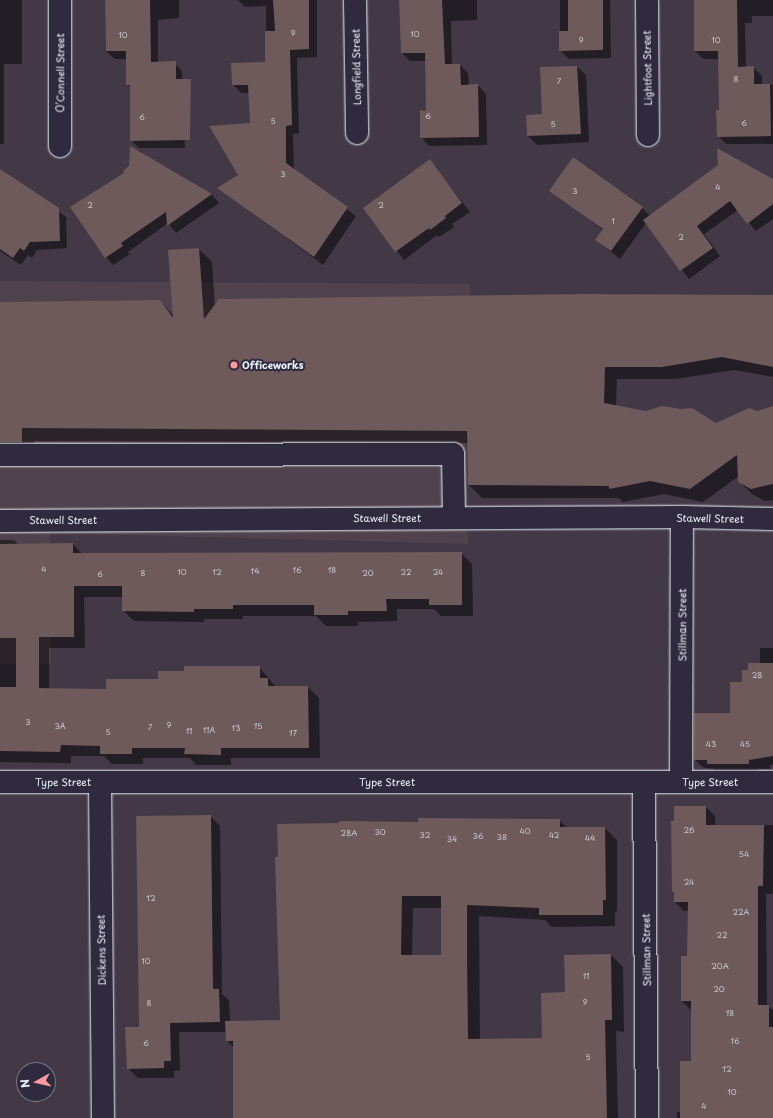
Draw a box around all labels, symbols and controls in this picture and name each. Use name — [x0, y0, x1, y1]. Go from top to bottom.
house number: 9 — [291, 29, 295, 39]
street label: Longfield Street — [349, 29, 363, 105]
house number: 10 — [410, 30, 420, 40]
street label: Lightfoot Street — [640, 30, 654, 106]
house number: 10 — [118, 31, 128, 41]
street label: O'Connell Street — [54, 33, 66, 113]
house number: 9 — [579, 36, 583, 46]
house number: 10 — [711, 36, 721, 46]
house number: 8 — [734, 75, 738, 85]
house number: 7 — [557, 77, 561, 87]
house number: 6 — [425, 112, 431, 122]
house number: 6 — [139, 113, 145, 123]
house number: 5 — [270, 117, 276, 127]
house number: 6 — [741, 119, 747, 129]
house number: 5 — [550, 120, 556, 130]
house number: 3 — [280, 170, 286, 180]
house number: 4 — [715, 183, 721, 193]
house number: 3 — [572, 187, 578, 197]
house number: 2 — [87, 201, 93, 211]
house number: 2 — [378, 201, 384, 211]
house number: 1 — [611, 217, 615, 227]
house number: 2 — [678, 233, 684, 243]
place label: Officeworks — [242, 359, 304, 371]
marker: Officeworks — [229, 360, 239, 370]
street label: Stawell Street — [676, 511, 744, 525]
street label: Stawell Street — [353, 512, 421, 524]
street label: Stawell Street — [29, 514, 97, 526]
house number: 4 — [41, 565, 47, 575]
house number: 16 — [292, 566, 302, 576]
house number: 18 — [328, 566, 336, 576]
house number: 14 — [251, 567, 259, 577]
house number: 10 — [177, 568, 187, 578]
house number: 12 — [212, 568, 222, 578]
house number: 22 — [401, 568, 411, 578]
house number: 24 — [433, 568, 443, 578]
house number: 8 — [141, 569, 145, 579]
house number: 20 — [362, 569, 374, 579]
house number: 6 — [97, 570, 103, 580]
street label: Stillman Street — [676, 589, 688, 661]
house number: 28 — [752, 671, 762, 681]
house number: 3 — [25, 718, 31, 728]
house number: 9 — [167, 721, 171, 731]
house number: 3A — [54, 722, 66, 732]
house number: 15 — [254, 722, 262, 732]
house number: 7 — [148, 723, 152, 733]
house number: 13 — [232, 724, 240, 734]
house number: 11A — [203, 726, 215, 736]
house number: 11 — [186, 727, 192, 737]
house number: 5 — [105, 728, 111, 738]
house number: 17 — [289, 729, 297, 739]
house number: 43 — [706, 740, 716, 750]
house number: 45 — [740, 740, 750, 750]
street label: Type Street — [35, 776, 91, 788]
street label: Type Street — [359, 776, 415, 788]
street label: Type Street — [682, 776, 738, 788]
house number: 26 — [684, 826, 694, 836]
house number: 40 — [519, 827, 531, 837]
house number: 30 — [374, 828, 386, 838]
house number: 28A — [341, 829, 357, 839]
house number: 32 — [420, 831, 430, 841]
house number: 42 — [549, 831, 559, 841]
house number: 36 — [473, 832, 483, 842]
house number: 38 — [497, 833, 507, 843]
house number: 44 — [585, 834, 595, 844]
house number: 34 — [447, 835, 457, 845]
house number: 54 — [739, 850, 749, 860]
house number: 24 — [684, 878, 694, 888]
house number: 12 — [146, 894, 156, 904]
house number: 22A — [733, 908, 749, 918]
street label: Stillman Street — [639, 913, 653, 987]
street label: Dickens Street — [94, 915, 108, 985]
house number: 22 — [717, 931, 727, 941]
house number: 10 — [141, 957, 151, 967]
house number: 20A — [711, 962, 729, 972]
house number: 11 — [583, 972, 589, 982]
house number: 20 — [713, 985, 725, 995]
house number: 9 — [583, 998, 587, 1008]
house number: 8 — [147, 999, 151, 1009]
house number: 18 — [726, 1009, 734, 1019]
house number: 16 — [730, 1037, 740, 1047]
house number: 6 — [143, 1039, 149, 1049]
house number: 5 — [585, 1053, 591, 1063]
north arrow — [16, 1062, 56, 1102]
house number: 12 — [722, 1065, 732, 1075]
text: N — [16, 1078, 34, 1089]
house number: 10 — [727, 1088, 737, 1098]
house number: 4 — [701, 1102, 707, 1112]

